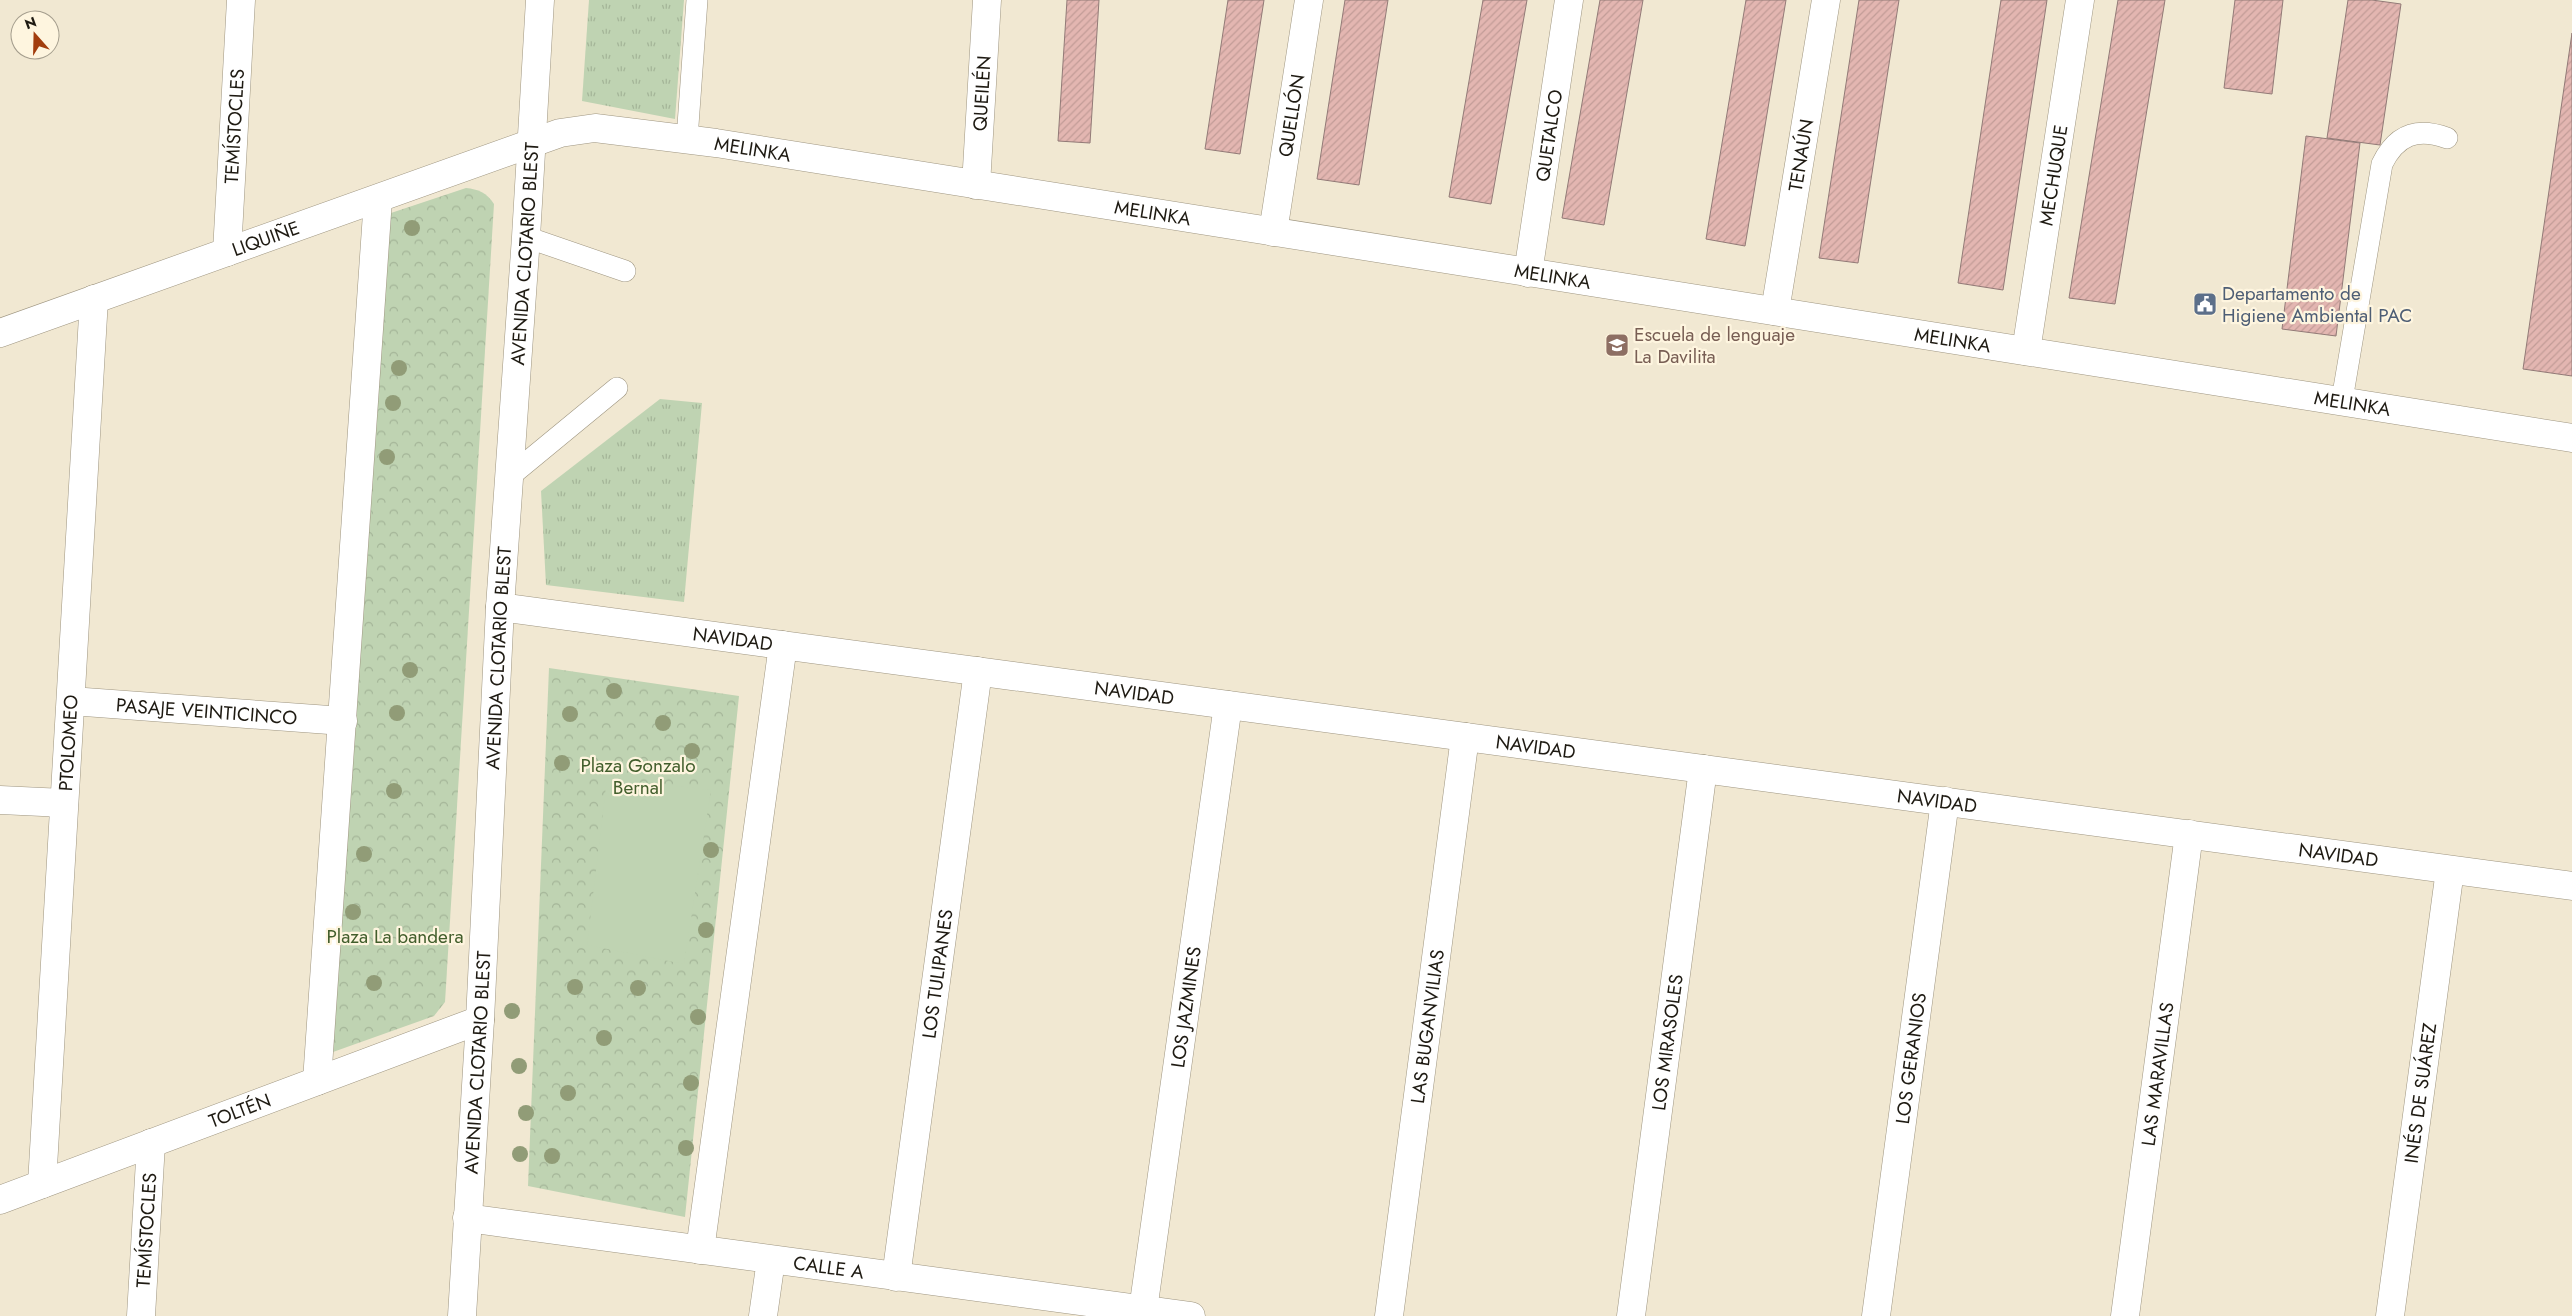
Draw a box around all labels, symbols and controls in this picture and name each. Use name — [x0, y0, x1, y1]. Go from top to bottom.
north arrow — [10, 10, 60, 60]
text: N — [22, 11, 39, 34]
street label: QUEILÉN — [966, 55, 998, 132]
street label: TEMÍSTOCLES — [218, 68, 251, 184]
street label: QUELLÓN — [1272, 72, 1311, 159]
street label: QUETALCO — [1529, 88, 1569, 184]
street label: TENAÚN — [1782, 117, 1820, 193]
street label: MECHUQUE — [2032, 123, 2075, 227]
street label: MELINKA — [712, 130, 793, 169]
street label: AVENIDA CLOTARIO BLEST — [504, 141, 546, 366]
street label: MELINKA — [1112, 194, 1193, 232]
street label: LIQUIÑE — [228, 214, 303, 263]
street label: MELINKA — [1512, 257, 1593, 296]
place label: Departamento de Higiene Ambiental PAC — [2222, 280, 2412, 329]
public building icon: Departamento de Higiene Ambiental PAC — [2192, 291, 2218, 317]
place label: Escuela de lenguaje La Davilita — [1634, 321, 1795, 370]
street label: MELINKA — [1912, 321, 1993, 359]
school or university icon: Escuela de lenguaje La Davilita — [1604, 332, 1630, 358]
street label: MELINKA — [2312, 384, 2393, 423]
street label: AVENIDA CLOTARIO BLEST — [479, 545, 518, 770]
street label: NAVIDAD — [691, 620, 775, 658]
street label: NAVIDAD — [1093, 674, 1176, 712]
street label: PASAJE VEINTICINCO — [115, 691, 298, 732]
street label: PTOLOMEO — [52, 694, 85, 792]
street label: NAVIDAD — [1494, 728, 1577, 766]
park label: Plaza Gonzalo Bernal — [580, 752, 696, 801]
street label: NAVIDAD — [1895, 782, 1979, 820]
street label: NAVIDAD — [2297, 836, 2380, 874]
street label: LOS TULIPANES — [915, 907, 960, 1040]
park label: Plaza La bandera — [326, 923, 464, 950]
street label: LOS JAZMINES — [1164, 945, 1208, 1069]
street label: LAS BUGANVILIAS — [1404, 948, 1451, 1105]
street label: AVENIDA CLOTARIO BLEST — [458, 950, 497, 1175]
street label: LOS MIRASOLES — [1645, 973, 1690, 1112]
street label: LOS GERANIOS — [1889, 991, 1933, 1126]
street label: LAS MARAVILLAS — [2135, 1001, 2181, 1148]
street label: INÉS DE SUÁREZ — [2398, 1021, 2443, 1165]
street label: TOLTÉN — [205, 1087, 275, 1134]
street label: TEMÍSTOCLES — [130, 1172, 163, 1288]
street label: CALLE A — [792, 1249, 866, 1286]

